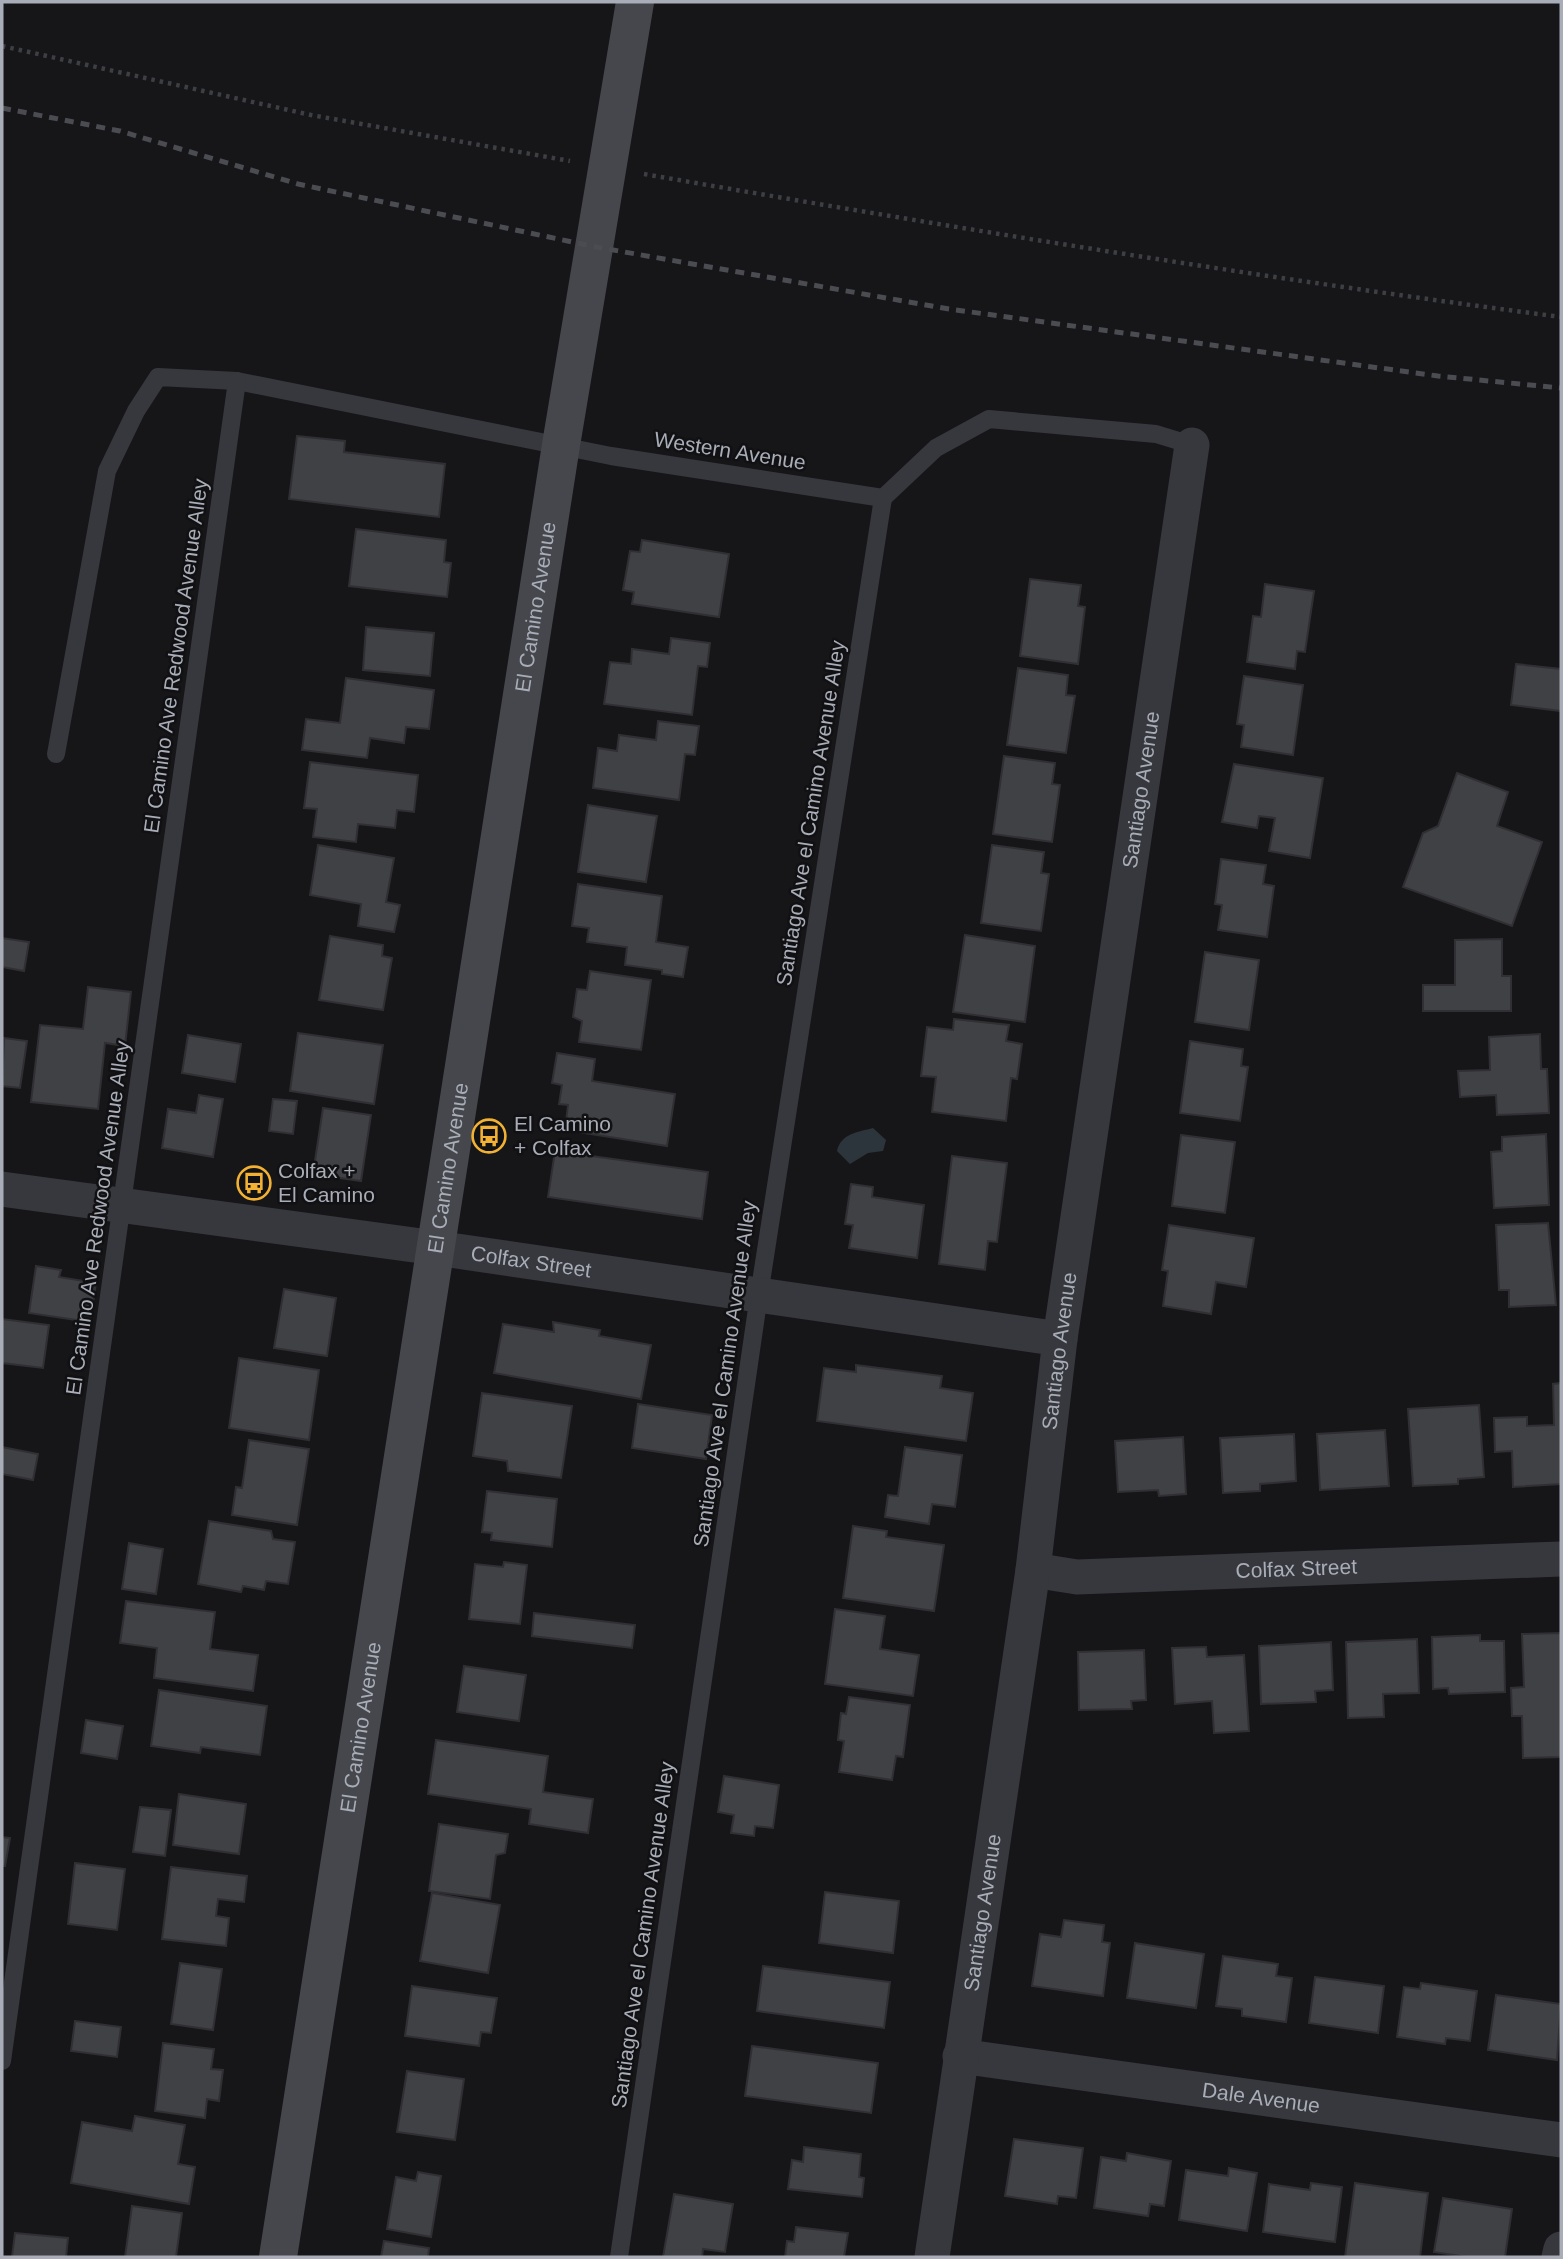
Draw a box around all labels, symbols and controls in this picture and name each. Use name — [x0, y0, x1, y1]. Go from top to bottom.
street label: Western Avenue — [653, 427, 808, 474]
street label: El Camino Ave Redwood Avenue Alley — [139, 477, 212, 835]
street label: El Camino Avenue — [511, 520, 560, 694]
street label: Santiago Ave el Camino Avenue Alley — [772, 638, 849, 987]
street label: Santiago Avenue — [1118, 710, 1164, 870]
street label: El Camino Ave Redwood Avenue Alley — [61, 1039, 134, 1397]
street label: El Camino Avenue — [423, 1081, 472, 1255]
place label: El Camino + Colfax — [514, 1112, 611, 1159]
bus stop icon: El Camino + Colfax — [470, 1117, 508, 1155]
place label: Colfax + El Camino — [278, 1159, 375, 1206]
bus stop icon: Colfax + El Camino — [235, 1164, 273, 1202]
street label: Santiago Ave el Camino Avenue Alley — [689, 1199, 760, 1549]
street label: Colfax Street — [469, 1241, 593, 1282]
street label: Santiago Avenue — [1037, 1271, 1081, 1431]
street label: Colfax Street — [1235, 1555, 1358, 1582]
street label: El Camino Avenue — [336, 1640, 385, 1814]
street label: Santiago Ave el Camino Avenue Alley — [607, 1760, 678, 2110]
street label: Santiago Avenue — [959, 1833, 1005, 1993]
street label: Dale Avenue — [1201, 2078, 1322, 2117]

